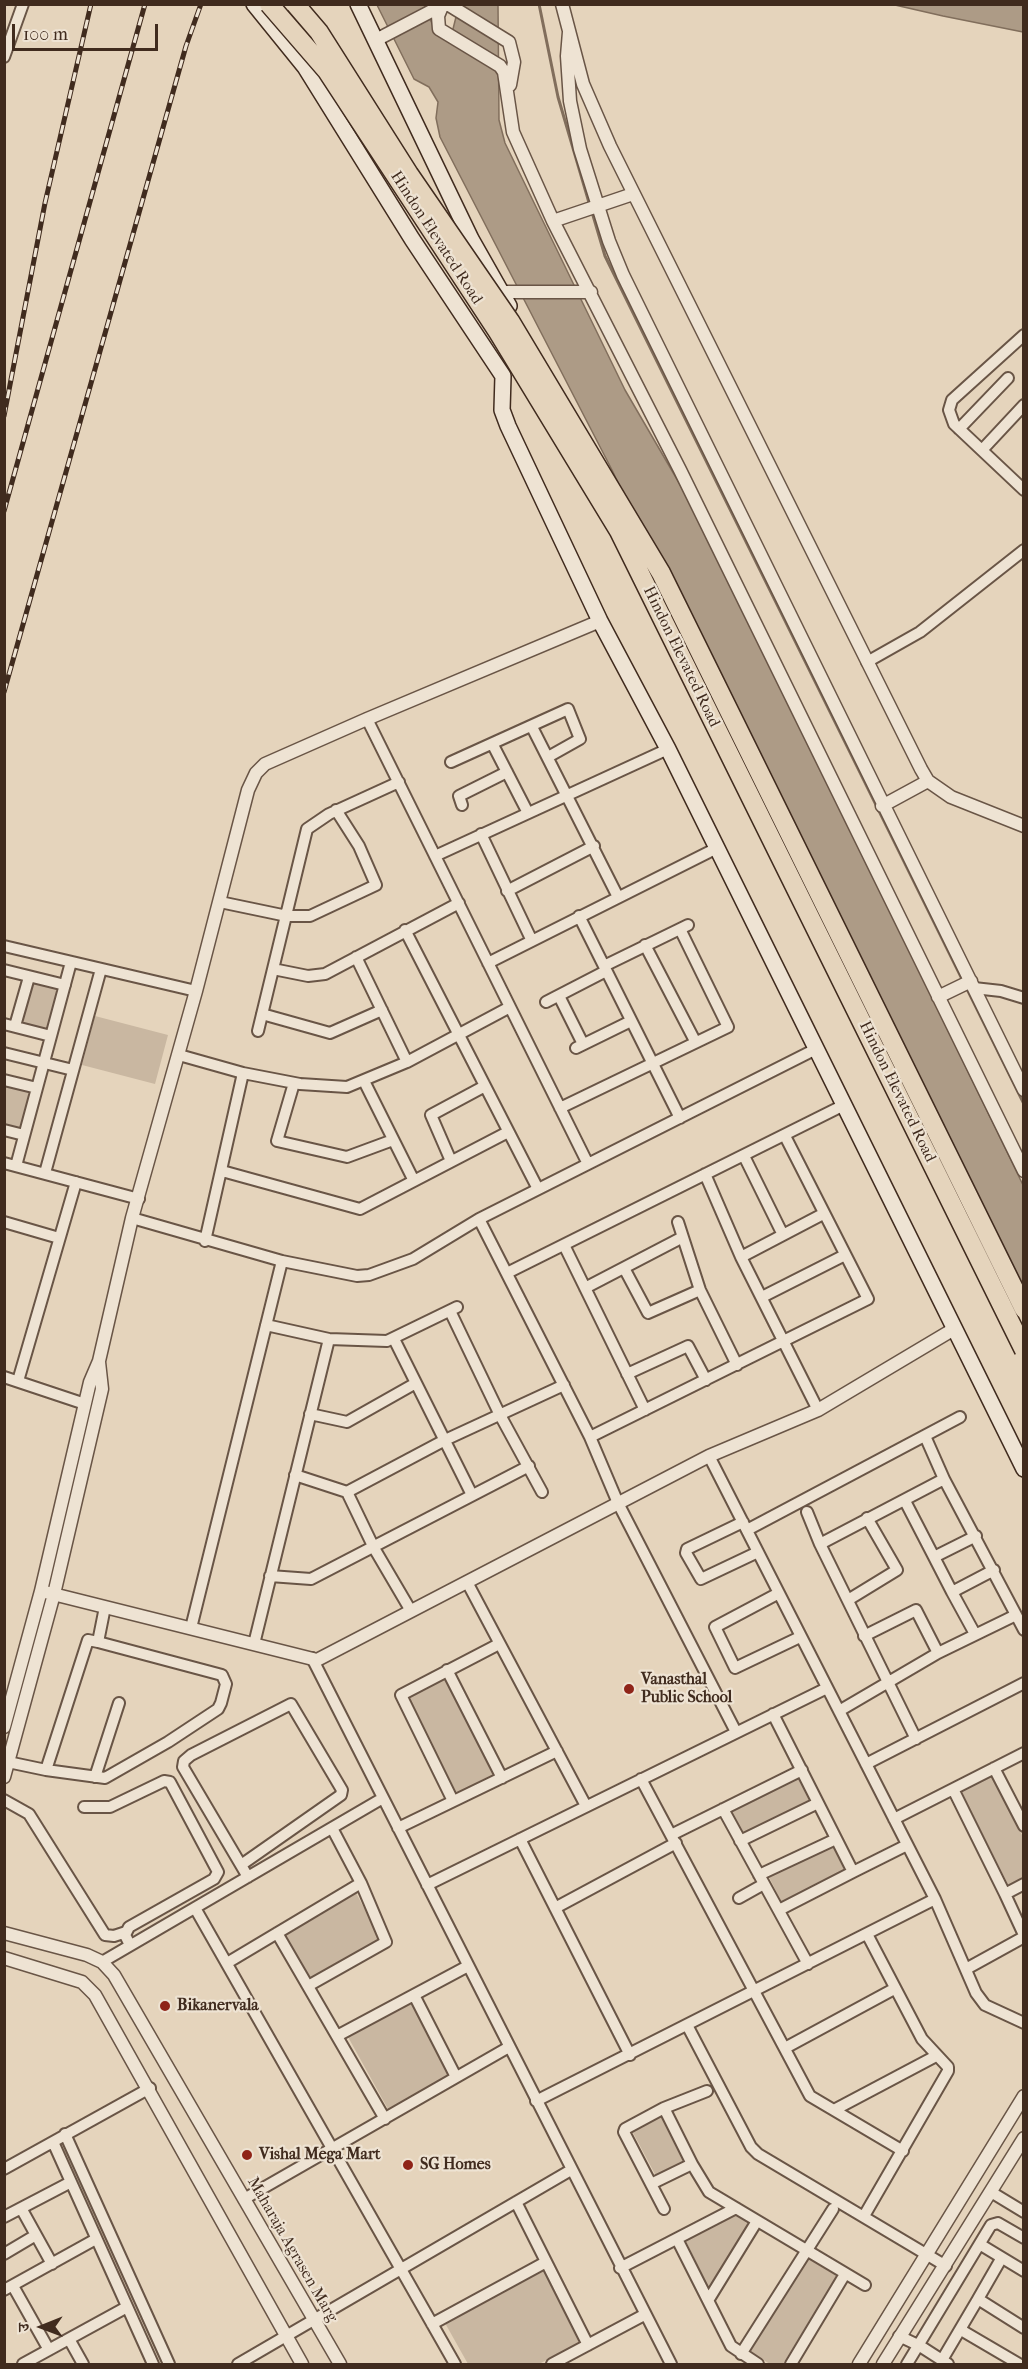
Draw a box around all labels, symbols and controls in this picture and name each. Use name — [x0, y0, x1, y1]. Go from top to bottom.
scale bar — [15, 12, 160, 50]
text: 100 m — [23, 24, 68, 45]
street label: Hindon Elevated Road — [386, 168, 486, 308]
street label: Hindon Elevated Road — [639, 583, 723, 731]
street label: Hindon Elevated Road — [855, 1018, 939, 1166]
place label: Vanasthal Public School — [641, 1670, 732, 1708]
marker: Vanasthal Public School — [622, 1682, 636, 1696]
place label: Bikanervala — [177, 1996, 259, 2016]
marker: Bikanervala — [158, 1999, 172, 2013]
place label: Vishal Mega Mart — [259, 2145, 381, 2165]
marker: Vishal Mega Mart — [240, 2148, 254, 2162]
place label: SG Homes — [420, 2155, 491, 2175]
marker: SG Homes — [401, 2158, 415, 2172]
street label: Maharaja Agrasen Marg — [243, 2174, 341, 2326]
north arrow — [12, 2297, 72, 2357]
text: उ — [14, 2323, 33, 2332]

